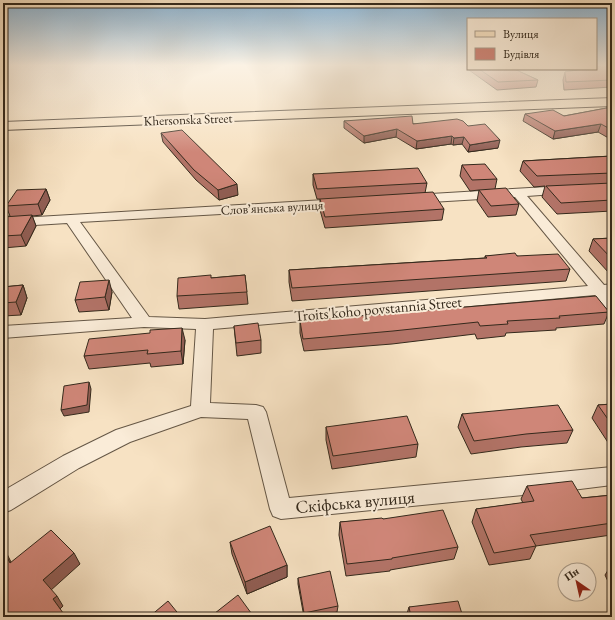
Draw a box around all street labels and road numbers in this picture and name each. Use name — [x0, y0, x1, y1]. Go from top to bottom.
street label: Khersonska Street — [143, 109, 233, 130]
street label: Словʼянська вулиця — [220, 196, 324, 219]
street label: Troits'koho povstannia Street — [293, 292, 463, 325]
street label: Скіфська вулиця — [294, 485, 416, 518]

